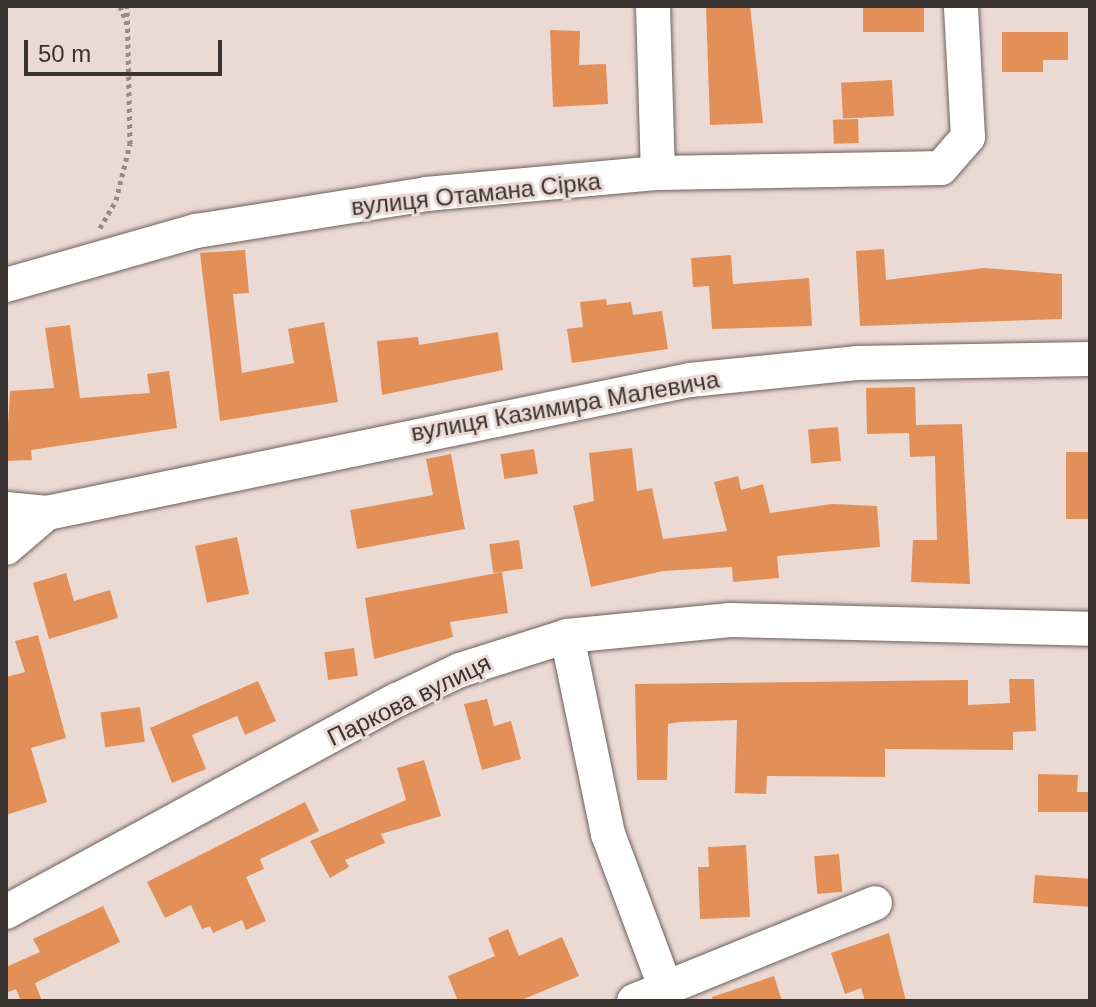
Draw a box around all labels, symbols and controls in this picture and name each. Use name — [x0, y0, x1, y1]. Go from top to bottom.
scale bar — [28, 24, 226, 74]
text: 50 m — [38, 40, 91, 67]
street label: вулиця Отамана Сірка — [350, 167, 602, 221]
street label: вулиця Казимира Малевича — [409, 365, 721, 447]
street label: Паркова вулиця — [323, 648, 495, 752]

